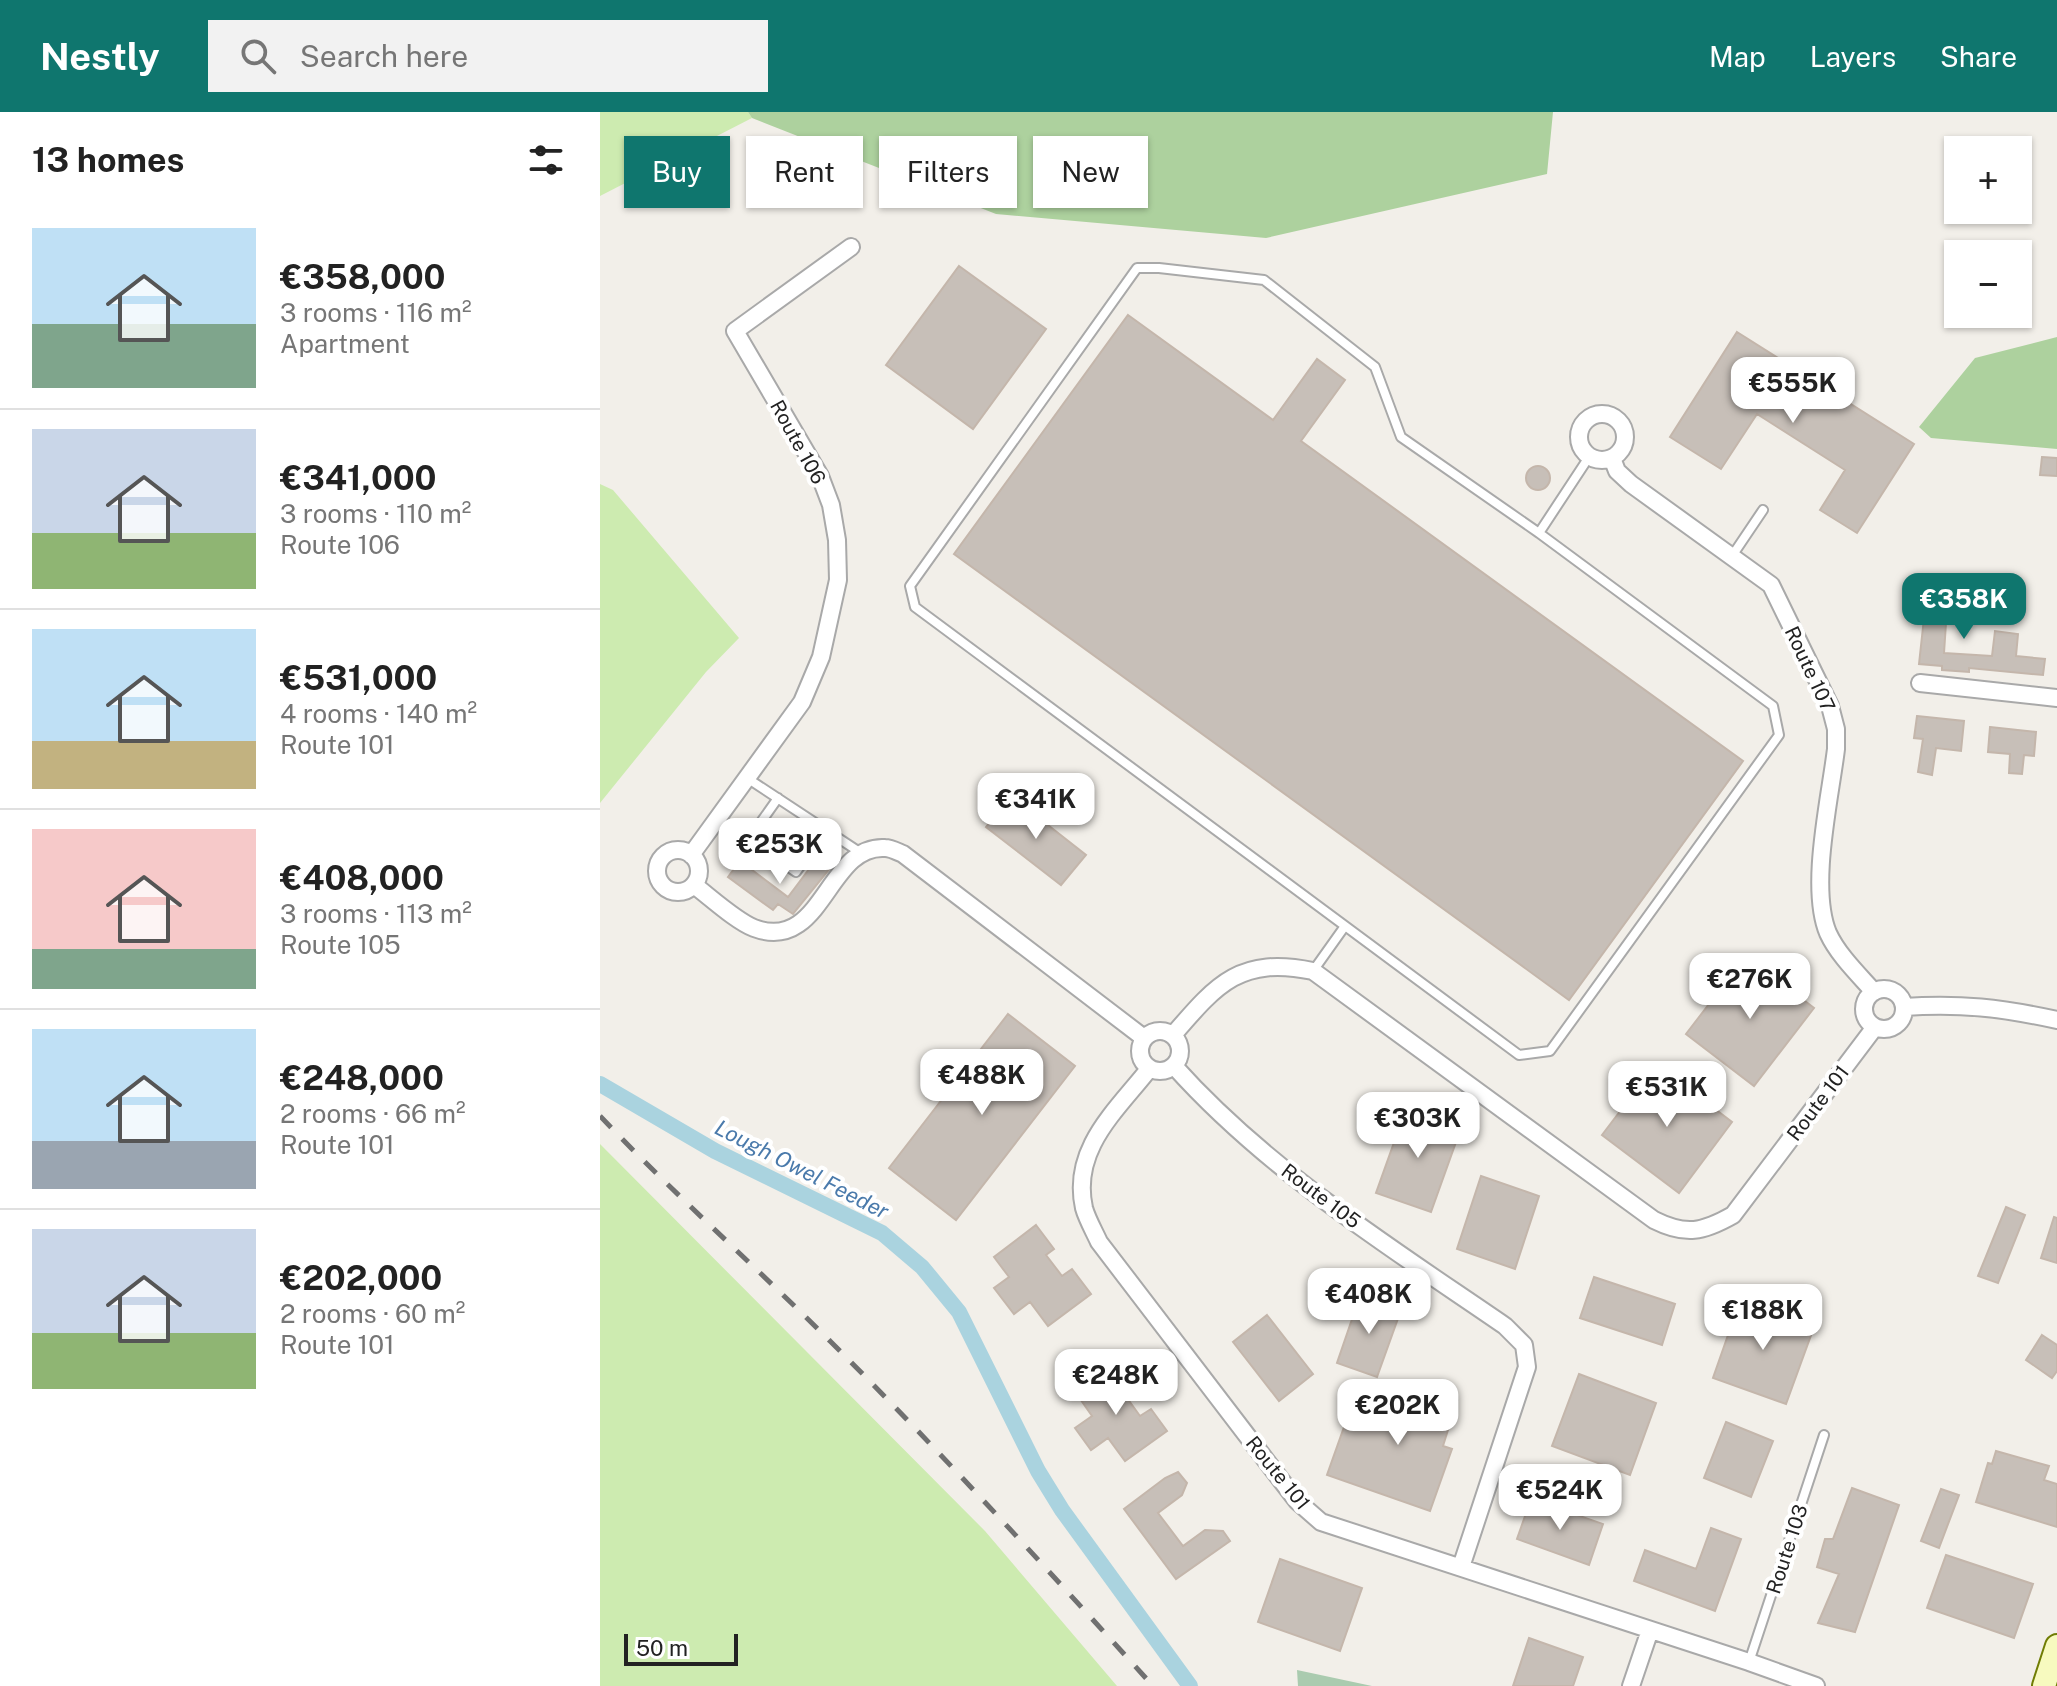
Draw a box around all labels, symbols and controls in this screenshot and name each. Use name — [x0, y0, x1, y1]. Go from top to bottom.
search box — [208, 20, 768, 92]
text: Nestly — [40, 34, 160, 79]
icon: search — [236, 34, 280, 78]
text: Search here — [300, 38, 468, 74]
text: Map — [1709, 40, 1766, 73]
text: Layers — [1810, 40, 1896, 73]
text: Share — [1940, 40, 2017, 73]
chip: Buy — [624, 136, 730, 208]
chip: Rent — [746, 136, 863, 208]
chip: Filters — [879, 136, 1017, 208]
chip: New — [1033, 136, 1148, 208]
map controls — [1944, 136, 2032, 328]
button: + — [1944, 136, 2032, 224]
icon: filters — [524, 138, 568, 182]
text: 13 homes — [32, 140, 184, 180]
button: − — [1944, 240, 2032, 328]
text: €358,000 — [280, 257, 445, 297]
icon: home — [96, 260, 192, 356]
text: 3 rooms · 116 m² — [280, 297, 472, 328]
text: Apartment — [280, 328, 410, 359]
pin: €555K — [1737, 357, 1849, 425]
text: €555K — [1749, 367, 1837, 398]
street label: Route 106 — [765, 396, 831, 488]
text: €341,000 — [280, 458, 436, 498]
icon: home — [96, 461, 192, 557]
text: 3 rooms · 110 m² — [280, 498, 471, 529]
text: Route 106 — [280, 529, 400, 560]
pin: €358K — [1908, 573, 2020, 641]
text: €358K — [1920, 583, 2008, 614]
street label: Route 107 — [1780, 622, 1840, 716]
text: €531,000 — [280, 658, 437, 698]
icon: home — [96, 661, 192, 757]
text: 4 rooms · 140 m² — [280, 698, 477, 729]
text: Route 101 — [280, 729, 395, 760]
pin: €341K — [980, 773, 1092, 841]
text: €341K — [996, 783, 1076, 814]
pin: €253K — [724, 818, 836, 886]
text: €253K — [737, 828, 823, 859]
text: €408,000 — [280, 858, 444, 898]
icon: home — [96, 861, 192, 957]
text: 3 rooms · 113 m² — [280, 898, 472, 929]
text: Route 105 — [280, 929, 401, 960]
pin: €276K — [1694, 953, 1806, 1021]
text: €276K — [1707, 963, 1793, 994]
pin: €488K — [926, 1049, 1038, 1117]
text: €248,000 — [280, 1058, 444, 1098]
text: €488K — [938, 1059, 1026, 1090]
icon: home — [96, 1061, 192, 1157]
pin: €531K — [1611, 1061, 1723, 1129]
street label: Route 101 — [1782, 1061, 1854, 1145]
text: €531K — [1626, 1071, 1708, 1102]
pin: €303K — [1362, 1092, 1474, 1160]
text: 2 rooms · 66 m² — [280, 1098, 466, 1129]
text: €303K — [1375, 1102, 1461, 1133]
water label: Lough Owel Feeder — [711, 1114, 894, 1224]
text: Route 101 — [280, 1129, 395, 1160]
street label: Route 105 — [1277, 1158, 1365, 1234]
text: €202,000 — [280, 1258, 442, 1298]
icon: home — [96, 1261, 192, 1357]
pin: €408K — [1313, 1268, 1425, 1336]
text: €408K — [1326, 1278, 1412, 1309]
pin: €188K — [1707, 1284, 1819, 1352]
text: €188K — [1722, 1294, 1804, 1325]
text: 2 rooms · 60 m² — [280, 1298, 465, 1329]
text: Route 101 — [280, 1329, 395, 1360]
pin: €248K — [1060, 1349, 1172, 1417]
text: €248K — [1073, 1359, 1159, 1390]
pin: €202K — [1342, 1379, 1454, 1447]
text: €202K — [1355, 1389, 1441, 1420]
street label: Route 101 — [1241, 1431, 1315, 1515]
pin: €524K — [1504, 1464, 1616, 1532]
text: €524K — [1517, 1474, 1603, 1505]
street label: Route 103 — [1761, 1501, 1813, 1597]
scale bar — [624, 1630, 738, 1666]
text: 50 m — [636, 1635, 688, 1661]

